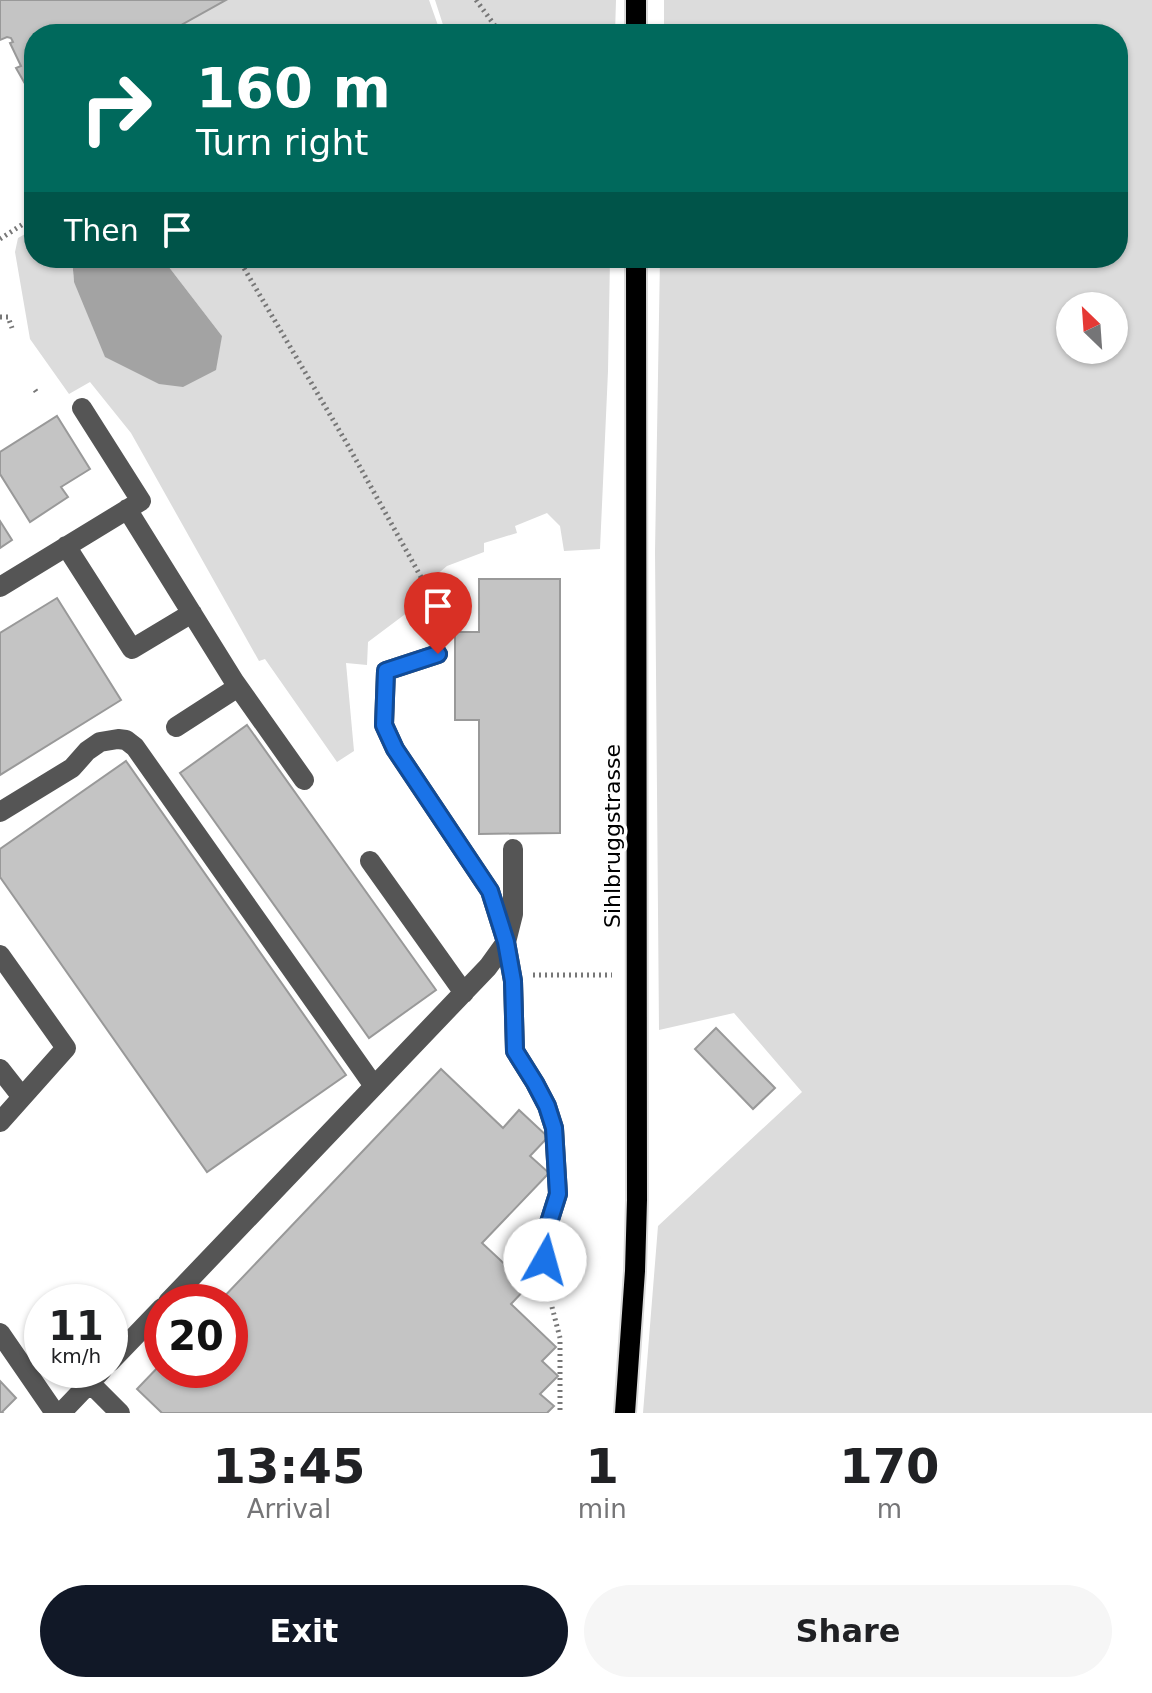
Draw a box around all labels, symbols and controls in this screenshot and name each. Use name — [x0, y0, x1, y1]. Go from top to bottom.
text: 160 m — [196, 55, 391, 120]
icon: right — [64, 56, 168, 160]
text: Turn right — [196, 122, 368, 163]
icon: arrive — [155, 208, 199, 252]
text: Then — [64, 213, 139, 248]
north arrow — [1056, 292, 1128, 364]
map controls — [1056, 292, 1128, 364]
pin — [404, 572, 472, 654]
icon: arrive — [416, 584, 460, 628]
street label: Sihlbruggstrasse — [600, 744, 625, 928]
position arrow — [503, 1218, 587, 1302]
speed limit sign: 20 — [144, 1284, 248, 1388]
text: 11 — [48, 1303, 104, 1349]
text: km/h — [51, 1344, 101, 1368]
text: 13:45 — [212, 1438, 365, 1494]
text: 1 — [586, 1438, 619, 1494]
text: 170 — [839, 1438, 939, 1494]
text: Arrival — [247, 1494, 331, 1524]
text: min — [578, 1494, 627, 1524]
text: m — [877, 1494, 902, 1524]
button: Exit — [40, 1585, 568, 1677]
button: Share — [584, 1585, 1112, 1677]

